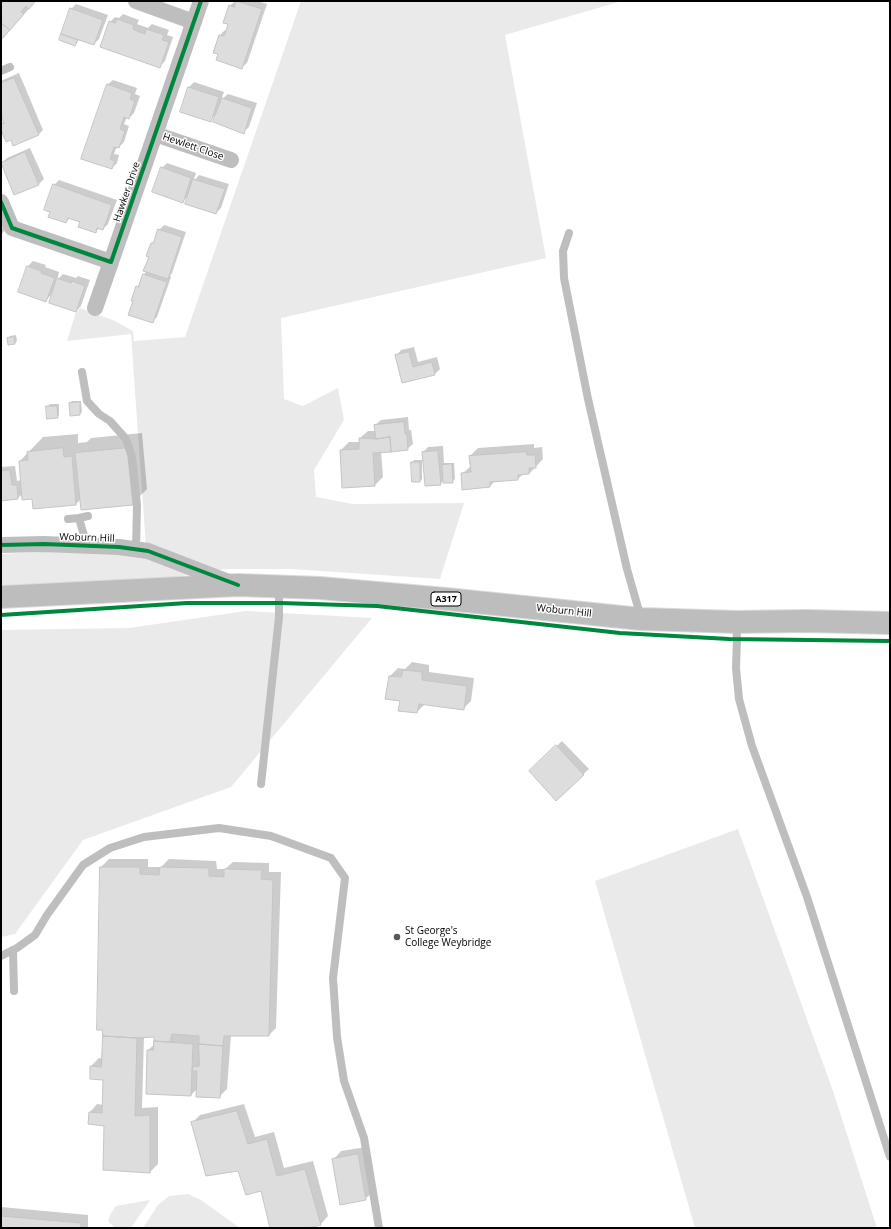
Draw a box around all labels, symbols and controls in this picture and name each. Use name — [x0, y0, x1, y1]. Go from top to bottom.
street label: Hewlett Close — [161, 131, 225, 163]
street label: Hawker Drive — [111, 160, 143, 224]
street label: Woburn Hill — [59, 531, 115, 545]
road number: A317 — [431, 592, 461, 606]
street label: Woburn Hill — [536, 602, 592, 620]
place label: St George's College Weybridge — [405, 925, 491, 948]
marker: St George's College Weybridge — [392, 932, 402, 942]

